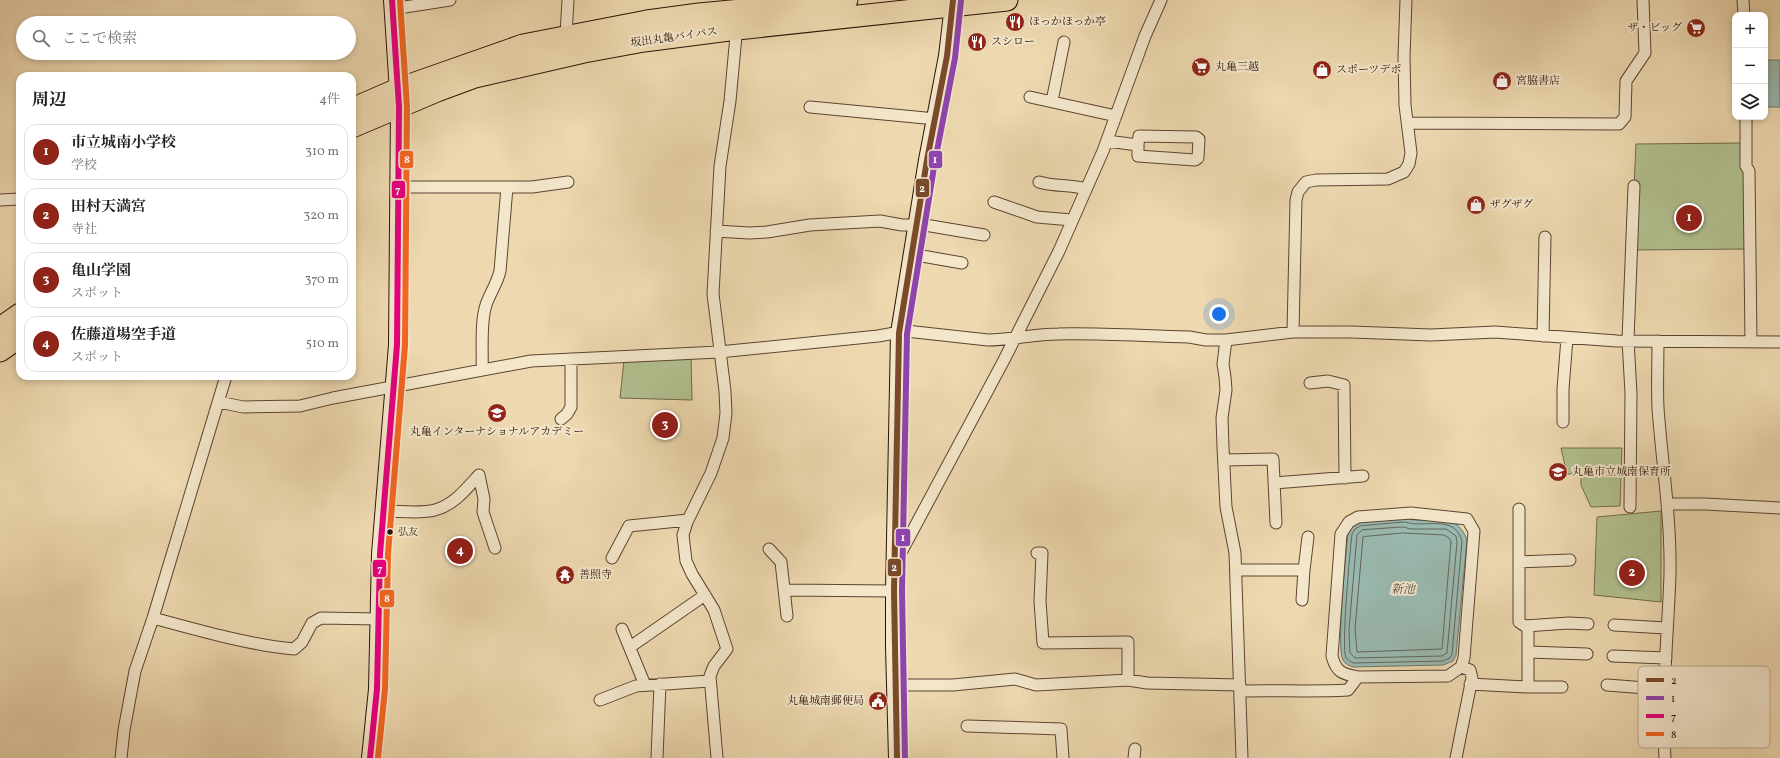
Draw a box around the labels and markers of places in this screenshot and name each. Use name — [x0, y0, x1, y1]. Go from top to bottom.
restaurant icon: ほっかほっか亭 — [1004, 11, 1026, 33]
place label: ほっかほっか亭 — [1029, 15, 1106, 30]
supermarket icon: ザ・ビッグ — [1685, 17, 1707, 39]
place label: ザ・ビッグ — [1627, 21, 1682, 36]
restaurant icon: スシロー — [966, 31, 988, 53]
place label: スシロー — [991, 35, 1035, 50]
supermarket icon: 丸亀三越 — [1190, 56, 1212, 78]
shop icon: スポーツデポ — [1311, 59, 1333, 81]
place label: 丸亀三越 — [1215, 60, 1259, 75]
place label: スポーツデポ — [1336, 63, 1402, 78]
shop icon: 宮脇書店 — [1491, 70, 1513, 92]
place label: 宮脇書店 — [1516, 74, 1560, 89]
shop icon: ザグザグ — [1465, 194, 1487, 216]
place label: ザグザグ — [1490, 198, 1533, 213]
pin: 1 — [1676, 203, 1702, 233]
school or university icon: 丸亀インターナショナルアカデミー — [486, 402, 508, 424]
pin: 3 — [652, 410, 678, 440]
place label: 丸亀インターナショナルアカデミー — [410, 425, 584, 440]
school or university icon: 丸亀市立城南保育所 — [1547, 461, 1569, 483]
place label: 丸亀市立城南保育所 — [1572, 465, 1671, 480]
place label: 弘友 — [398, 525, 418, 539]
marker: 弘友 — [385, 527, 395, 537]
pin: 4 — [447, 536, 473, 566]
pin: 2 — [1619, 558, 1645, 588]
temple icon: 善照寺 — [554, 564, 576, 586]
place label: 善照寺 — [579, 568, 612, 583]
public building icon: 丸亀城南郵便局 — [867, 690, 889, 712]
place label: 丸亀城南郵便局 — [787, 694, 864, 709]

